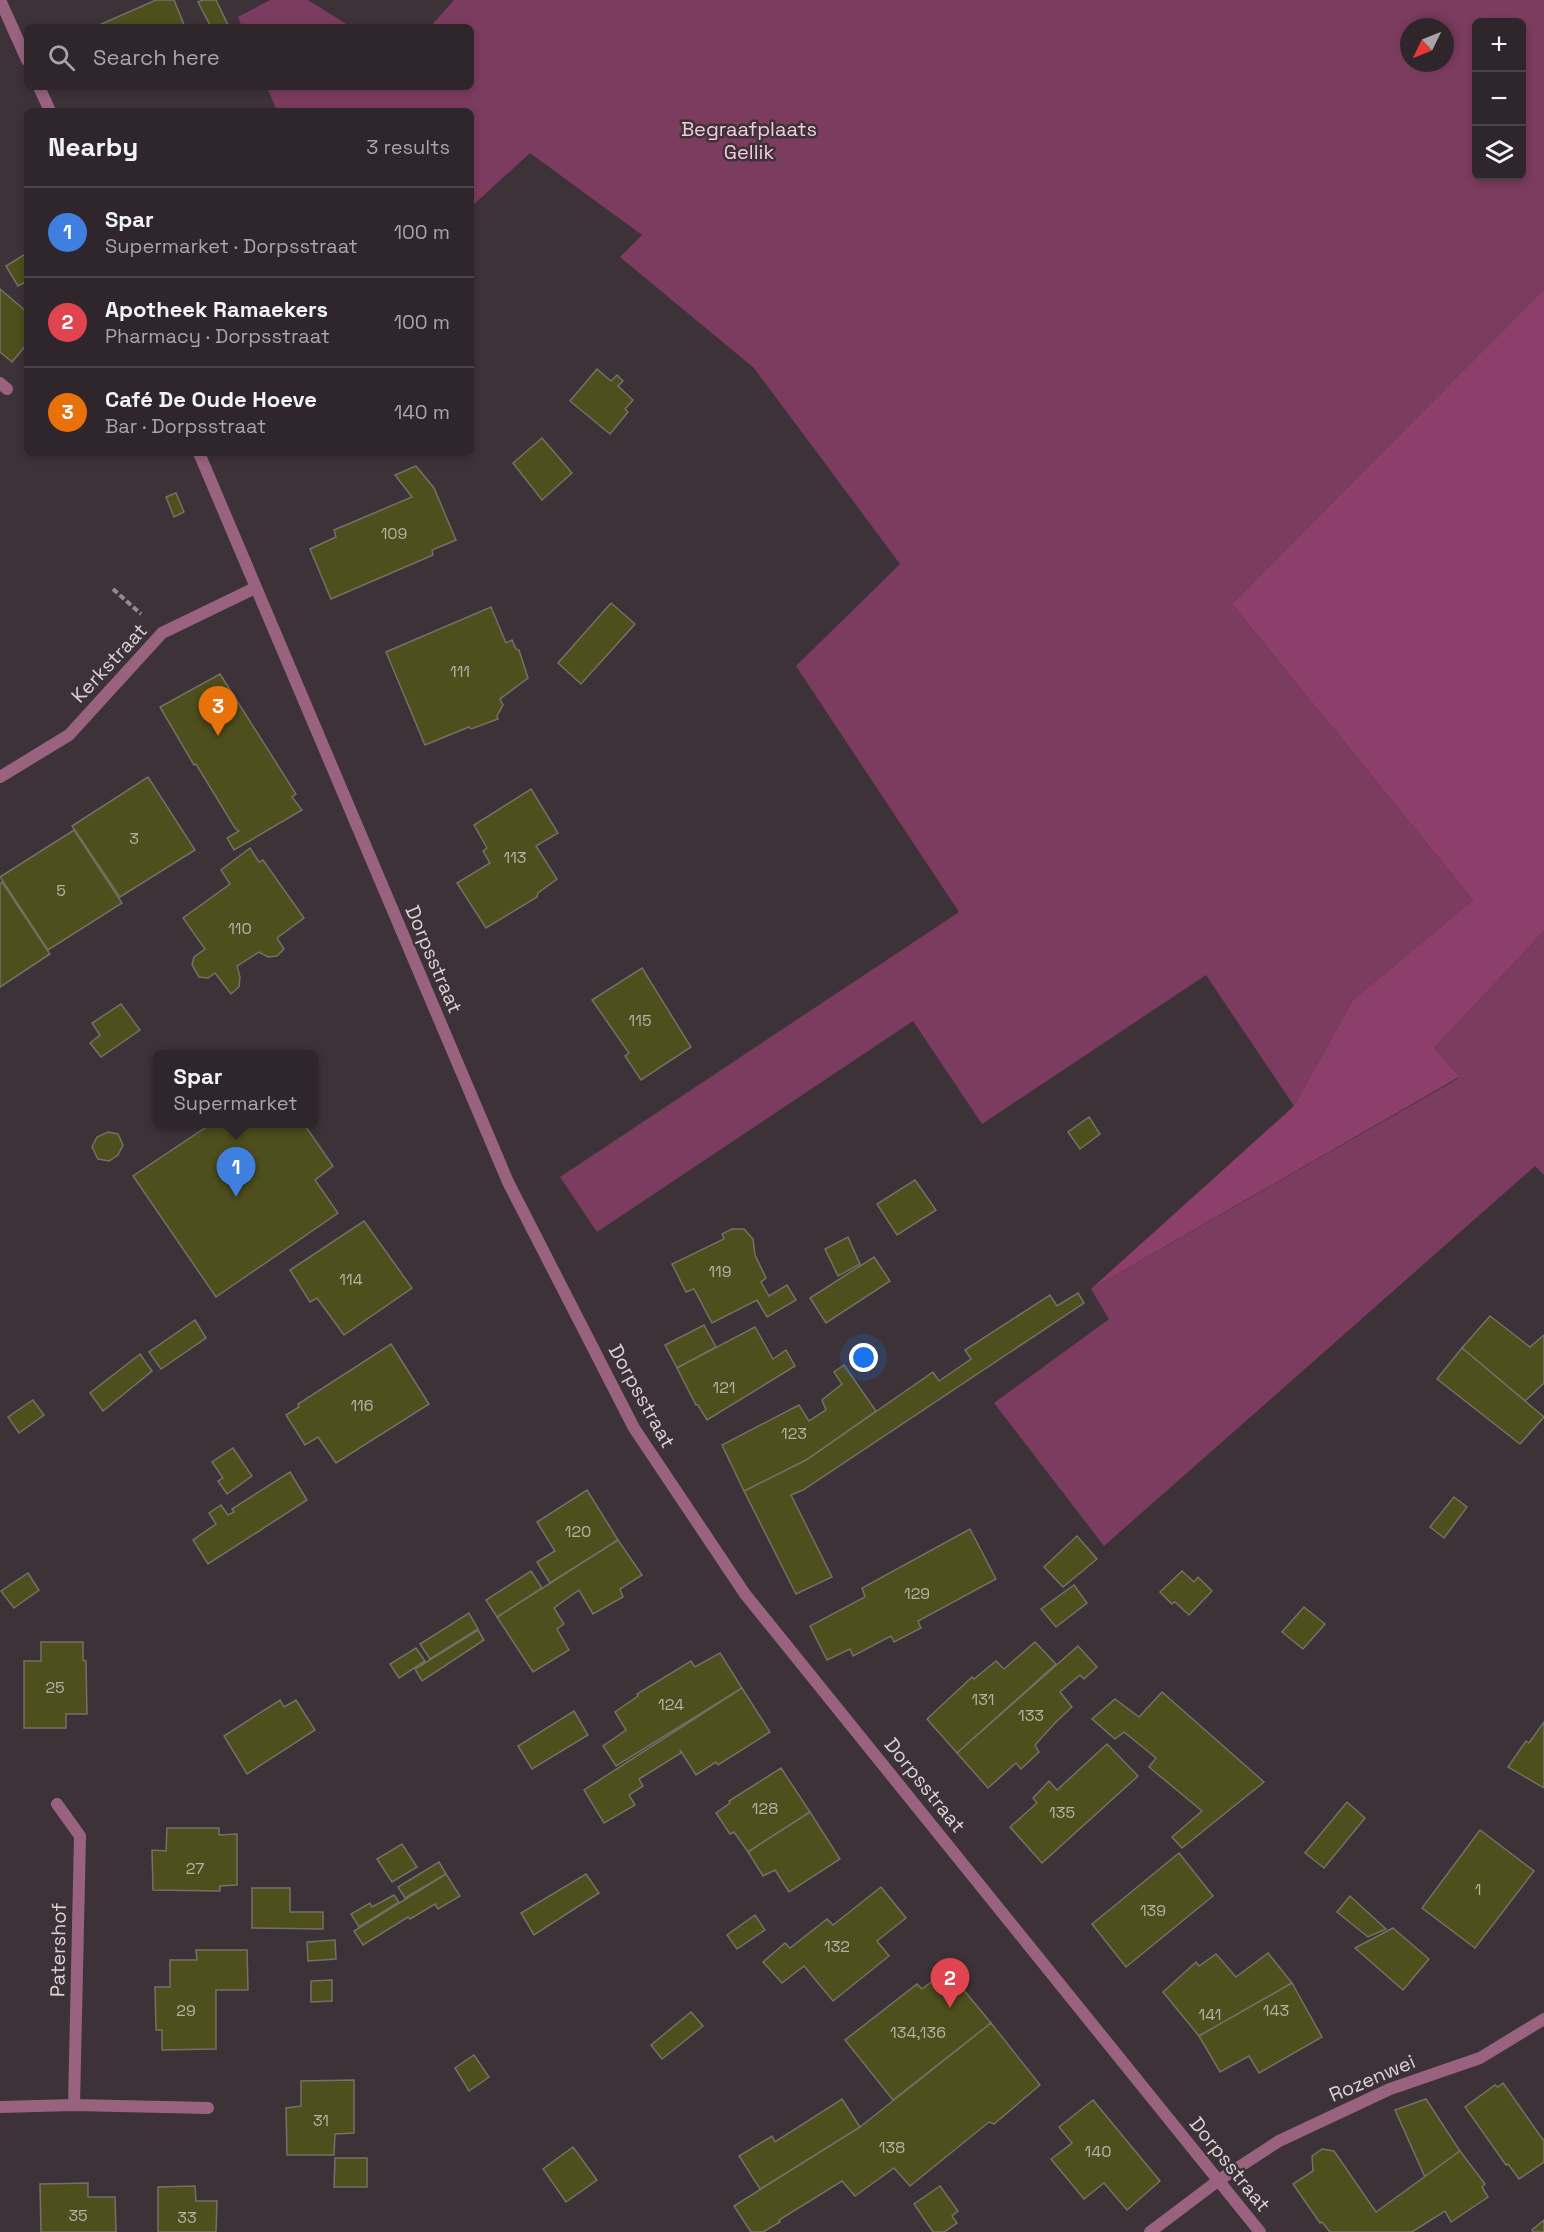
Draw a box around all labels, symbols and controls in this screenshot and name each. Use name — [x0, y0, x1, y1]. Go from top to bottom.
north arrow — [1400, 18, 1454, 72]
map controls — [1472, 18, 1526, 180]
button: + — [1472, 18, 1526, 72]
search box — [24, 24, 474, 90]
icon: search — [45, 41, 78, 74]
text: Search here — [93, 43, 220, 71]
button: − — [1472, 72, 1526, 126]
park label: Begraafplaats Gellik — [681, 116, 817, 165]
button: layers — [1472, 126, 1526, 180]
text: Nearby — [48, 130, 138, 164]
text: 3 results — [366, 134, 450, 160]
text: Spar — [105, 205, 154, 233]
text: 1 — [63, 219, 72, 245]
text: 100 m — [394, 219, 450, 245]
text: Supermarket · Dorpsstraat — [105, 233, 358, 259]
text: Apotheek Ramaekers — [105, 295, 328, 323]
text: 2 — [62, 309, 73, 335]
text: 100 m — [394, 309, 450, 335]
text: Pharmacy · Dorpsstraat — [105, 323, 330, 349]
text: Café De Oude Hoeve — [105, 385, 317, 413]
text: 3 — [61, 399, 74, 425]
text: 140 m — [394, 399, 450, 425]
text: Bar · Dorpsstraat — [105, 413, 266, 439]
house number: 109 — [381, 523, 407, 544]
street label: Kerkstraat — [65, 618, 153, 708]
house number: 111 — [450, 661, 470, 682]
pin: 3 — [198, 686, 238, 736]
house number: 3 — [129, 828, 139, 849]
house number: 113 — [503, 847, 527, 868]
house number: 5 — [56, 880, 66, 901]
street label: Dorpsstraat — [400, 901, 468, 1017]
house number: 110 — [228, 918, 252, 939]
house number: 115 — [629, 1010, 651, 1031]
popup — [153, 1050, 318, 1128]
text: Spar — [174, 1062, 222, 1090]
text: Supermarket — [174, 1090, 297, 1116]
pin: 1 — [216, 1148, 256, 1197]
house number: 119 — [708, 1261, 732, 1282]
house number: 114 — [339, 1269, 363, 1290]
street label: Dorpsstraat — [603, 1339, 681, 1453]
your location — [849, 1343, 878, 1372]
house number: 121 — [712, 1377, 736, 1398]
house number: 116 — [350, 1395, 374, 1416]
house number: 123 — [781, 1423, 807, 1444]
house number: 120 — [565, 1521, 591, 1542]
house number: 129 — [904, 1583, 930, 1604]
house number: 25 — [45, 1677, 65, 1698]
house number: 131 — [972, 1689, 994, 1710]
house number: 124 — [658, 1694, 684, 1715]
house number: 133 — [1018, 1705, 1044, 1726]
street label: Dorpsstraat — [879, 1732, 971, 1838]
house number: 128 — [752, 1798, 778, 1819]
house number: 135 — [1049, 1802, 1075, 1823]
house number: 27 — [186, 1858, 204, 1879]
house number: 1 — [1475, 1879, 1481, 1900]
house number: 139 — [1140, 1900, 1166, 1921]
street label: Patershof — [44, 1902, 72, 1997]
house number: 132 — [824, 1936, 850, 1957]
pin: 2 — [930, 1958, 970, 2008]
house number: 29 — [176, 2000, 196, 2021]
house number: 143 — [1263, 2000, 1289, 2021]
house number: 141 — [1199, 2004, 1221, 2025]
house number: 134,136 — [890, 2022, 946, 2043]
street label: Rozenwei — [1325, 2048, 1419, 2108]
house number: 31 — [313, 2110, 329, 2131]
street label: Dorpsstraat — [1184, 2111, 1276, 2217]
house number: 138 — [879, 2137, 905, 2158]
house number: 140 — [1085, 2141, 1111, 2162]
house number: 35 — [68, 2205, 88, 2226]
house number: 33 — [177, 2207, 197, 2228]

